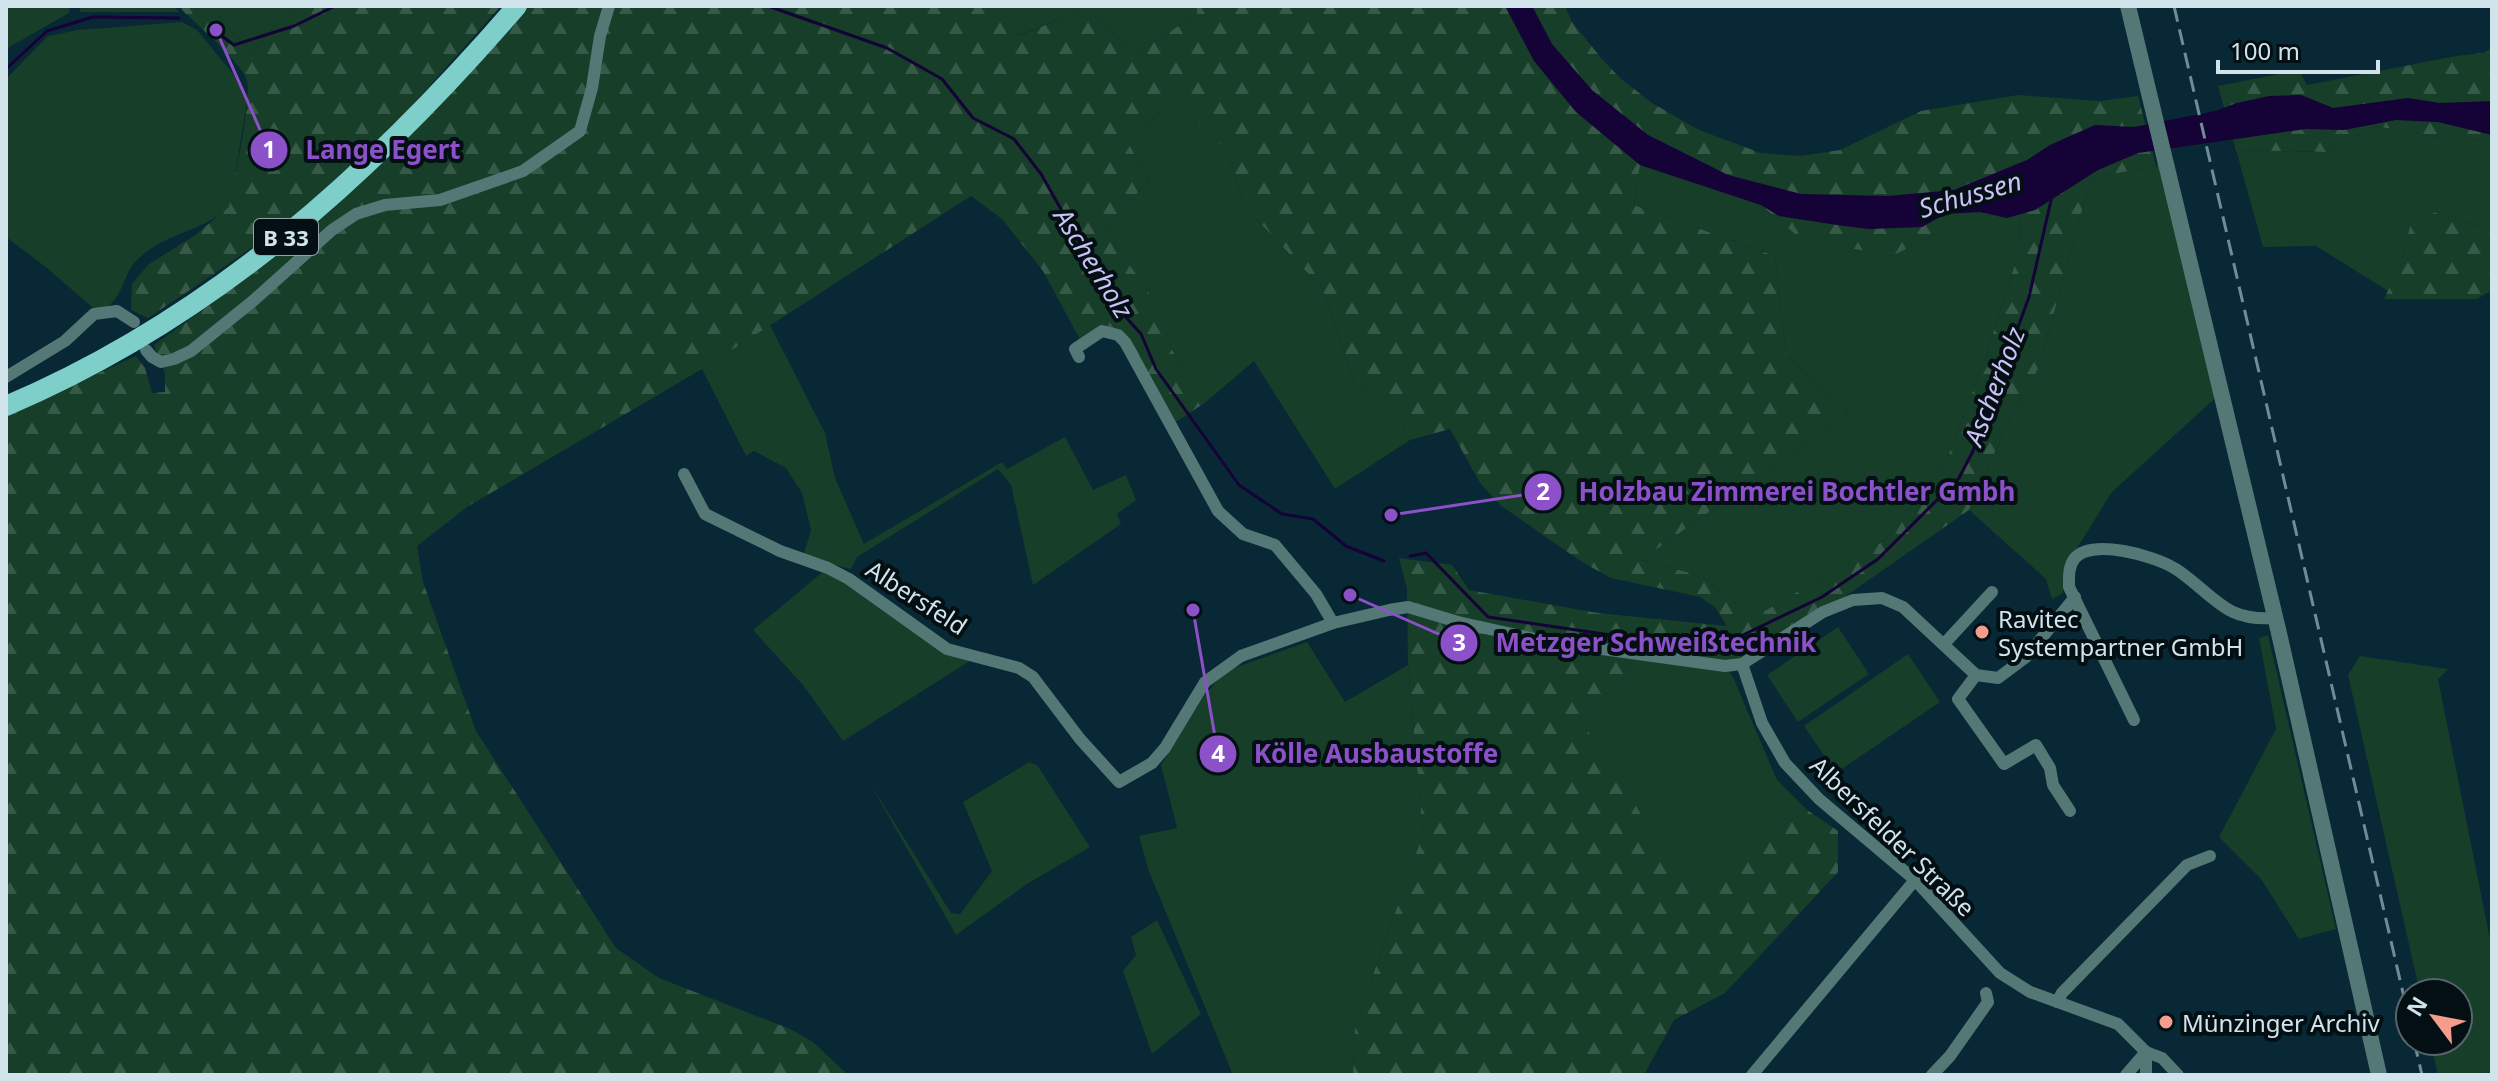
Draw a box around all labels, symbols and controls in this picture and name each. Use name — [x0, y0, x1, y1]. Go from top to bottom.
scale bar — [2218, 24, 2378, 74]
text: 100 m — [2230, 34, 2300, 67]
callout: Lange Egert — [249, 125, 476, 175]
text: Lange Egert — [305, 131, 461, 167]
text: 1 — [262, 132, 276, 165]
water label: Schussen — [1914, 162, 2026, 226]
water label: Ascherholz — [1045, 199, 1142, 325]
road number: B 33 — [254, 219, 318, 255]
water label: Ascherholz — [1954, 321, 2033, 452]
callout: Holzbau Zimmerei Bochtler Gmbh — [1523, 467, 2031, 517]
text: Holzbau Zimmerei Bochtler Gmbh — [1579, 473, 2015, 509]
text: 2 — [1536, 474, 1550, 507]
street label: Albersfeld — [860, 552, 974, 642]
place label: Ravitec Systempartner GmbH — [1998, 602, 2243, 663]
callout: Metzger Schweißtechnik — [1439, 618, 1832, 668]
marker: Ravitec Systempartner GmbH — [1973, 623, 1991, 641]
text: Metzger Schweißtechnik — [1496, 624, 1817, 660]
text: 3 — [1452, 625, 1466, 658]
callout: Kölle Ausbaustoffe — [1198, 729, 1514, 779]
text: Kölle Ausbaustoffe — [1254, 735, 1498, 771]
text: 4 — [1211, 736, 1225, 769]
street label: Albersfelder Straße — [1803, 749, 1983, 923]
north arrow — [2394, 977, 2474, 1057]
text: N — [2399, 990, 2434, 1021]
place label: Münzinger Archiv — [2182, 1006, 2380, 1039]
marker: Münzinger Archiv — [2157, 1013, 2175, 1031]

